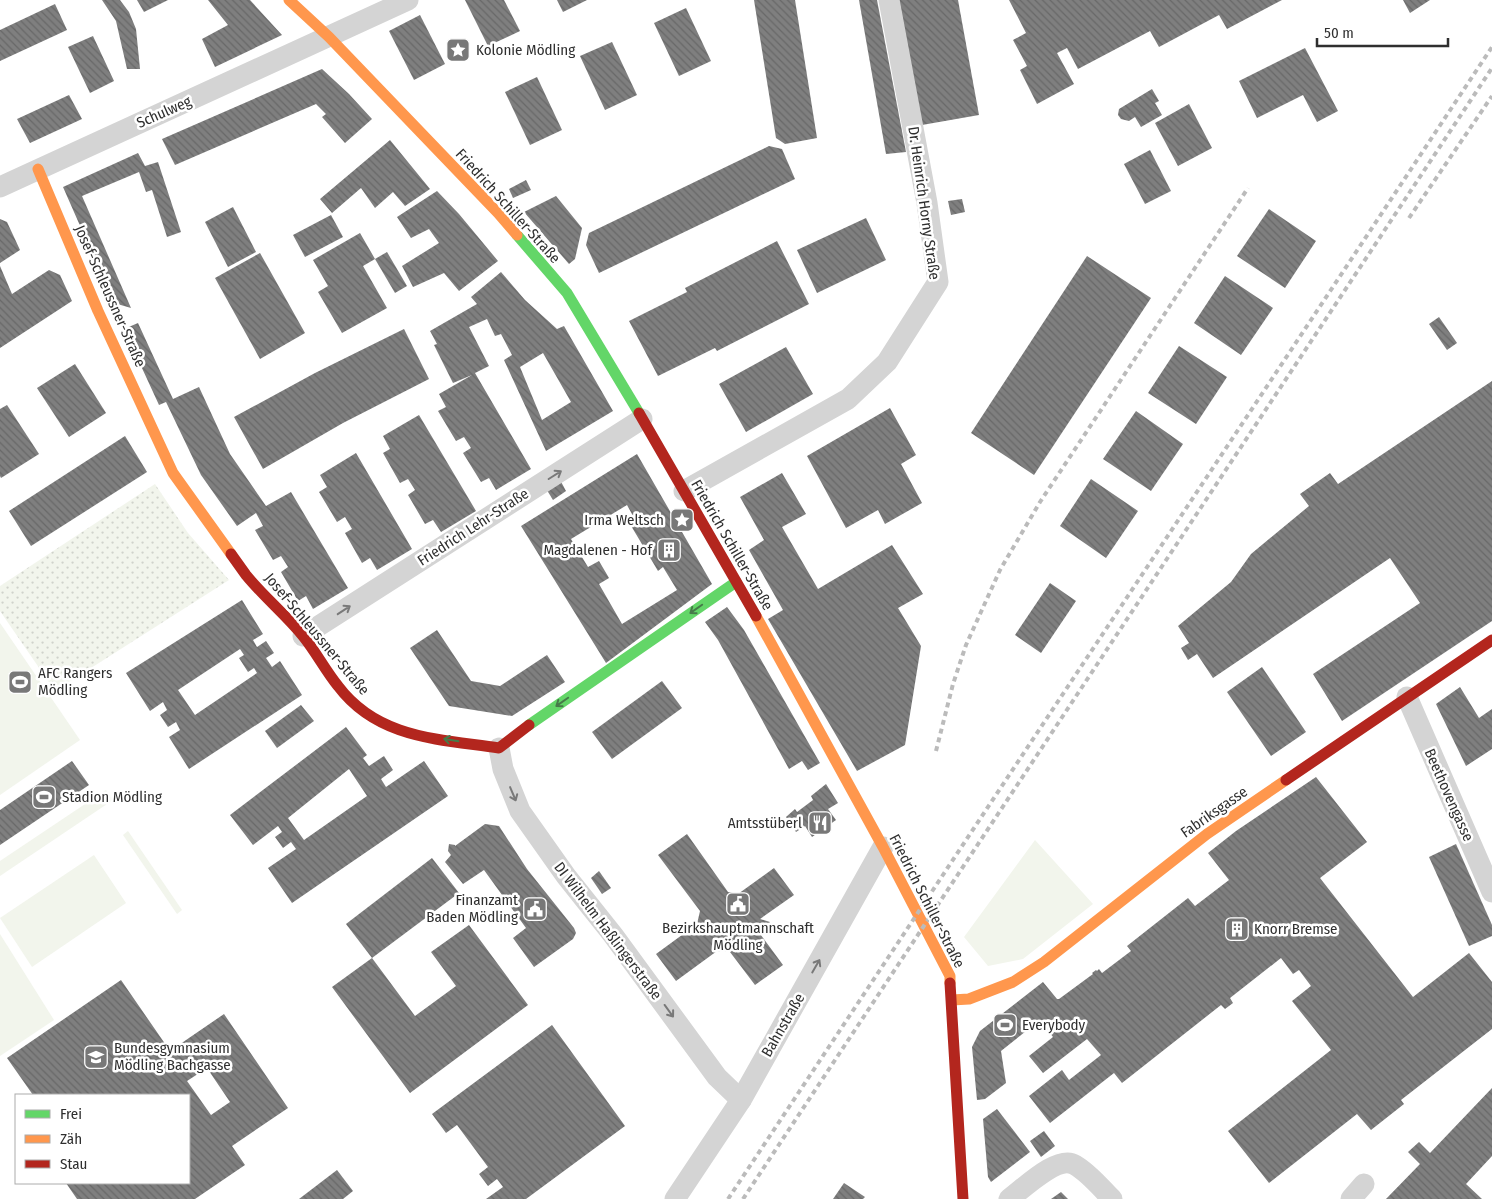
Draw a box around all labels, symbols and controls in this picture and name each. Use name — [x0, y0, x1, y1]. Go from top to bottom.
scale bar — [1317, 15, 1448, 47]
text: 50 m — [1324, 24, 1354, 42]
place icon: Kolonie Mödling — [445, 37, 471, 63]
place label: Kolonie Mödling — [476, 41, 575, 59]
street label: Schulweg — [134, 92, 194, 132]
street label: Dr. Heinrich Horny Straße — [904, 125, 944, 281]
street label: Friedrich Schiller-Straße — [452, 145, 564, 267]
street label: Josef-Schleussner-Straße — [71, 222, 149, 370]
one-way arrow — [547, 469, 561, 479]
street label: Friedrich Schiller-Straße — [687, 477, 777, 613]
street label: Friedrich Lehr-Straße — [414, 484, 532, 570]
place icon: Irma Weltsch — [669, 507, 695, 533]
place label: Irma Weltsch — [584, 511, 664, 529]
building icon: Magdalenen - Hof — [656, 537, 682, 563]
place label: Magdalenen - Hof — [543, 541, 653, 559]
street label: Josef-Schleussner-Straße — [261, 569, 373, 699]
one-way arrow — [689, 604, 703, 614]
one-way arrow — [337, 605, 351, 615]
place label: AFC Rangers Mödling — [38, 664, 112, 699]
sports icon: AFC Rangers Mödling — [7, 669, 33, 695]
one-way arrow — [555, 697, 569, 707]
one-way arrow — [443, 735, 459, 745]
street label: Beethovengasse — [1421, 746, 1477, 844]
street label: Fabriksgasse — [1177, 782, 1251, 842]
sports icon: Stadion Mödling — [31, 784, 57, 810]
one-way arrow — [509, 786, 519, 801]
place label: Stadion Mödling — [62, 788, 162, 806]
restaurant icon: Amtsstüberl — [807, 810, 833, 836]
place label: Amtsstüberl — [728, 814, 802, 832]
street label: Friedrich Schiller-Straße — [885, 831, 969, 971]
street label: DI Wilhelm Haßlingerstraße — [550, 859, 666, 1003]
place label: Finanzamt Baden Mödling — [426, 891, 518, 926]
public building icon: Bezirkshauptmannschaft Mödling — [725, 891, 751, 917]
public building icon: Finanzamt Baden Mödling — [522, 896, 548, 922]
building icon: Knorr Bremse — [1224, 916, 1250, 942]
place label: Bezirkshauptmannschaft Mödling — [662, 919, 814, 954]
place label: Knorr Bremse — [1254, 920, 1338, 938]
one-way arrow — [812, 960, 822, 974]
street label: Bahnstraße — [758, 990, 808, 1060]
one-way arrow — [663, 1004, 674, 1017]
sports icon: Everybody — [992, 1012, 1018, 1038]
place label: Everybody — [1022, 1016, 1086, 1034]
place label: Bundesgymnasium Mödling Bachgasse — [114, 1039, 231, 1074]
school or university icon: Bundesgymnasium Mödling Bachgasse — [83, 1044, 109, 1070]
legend — [15, 1094, 190, 1184]
text: Frei — [60, 1105, 82, 1123]
text: Zäh — [60, 1130, 82, 1148]
text: Stau — [60, 1155, 87, 1173]

